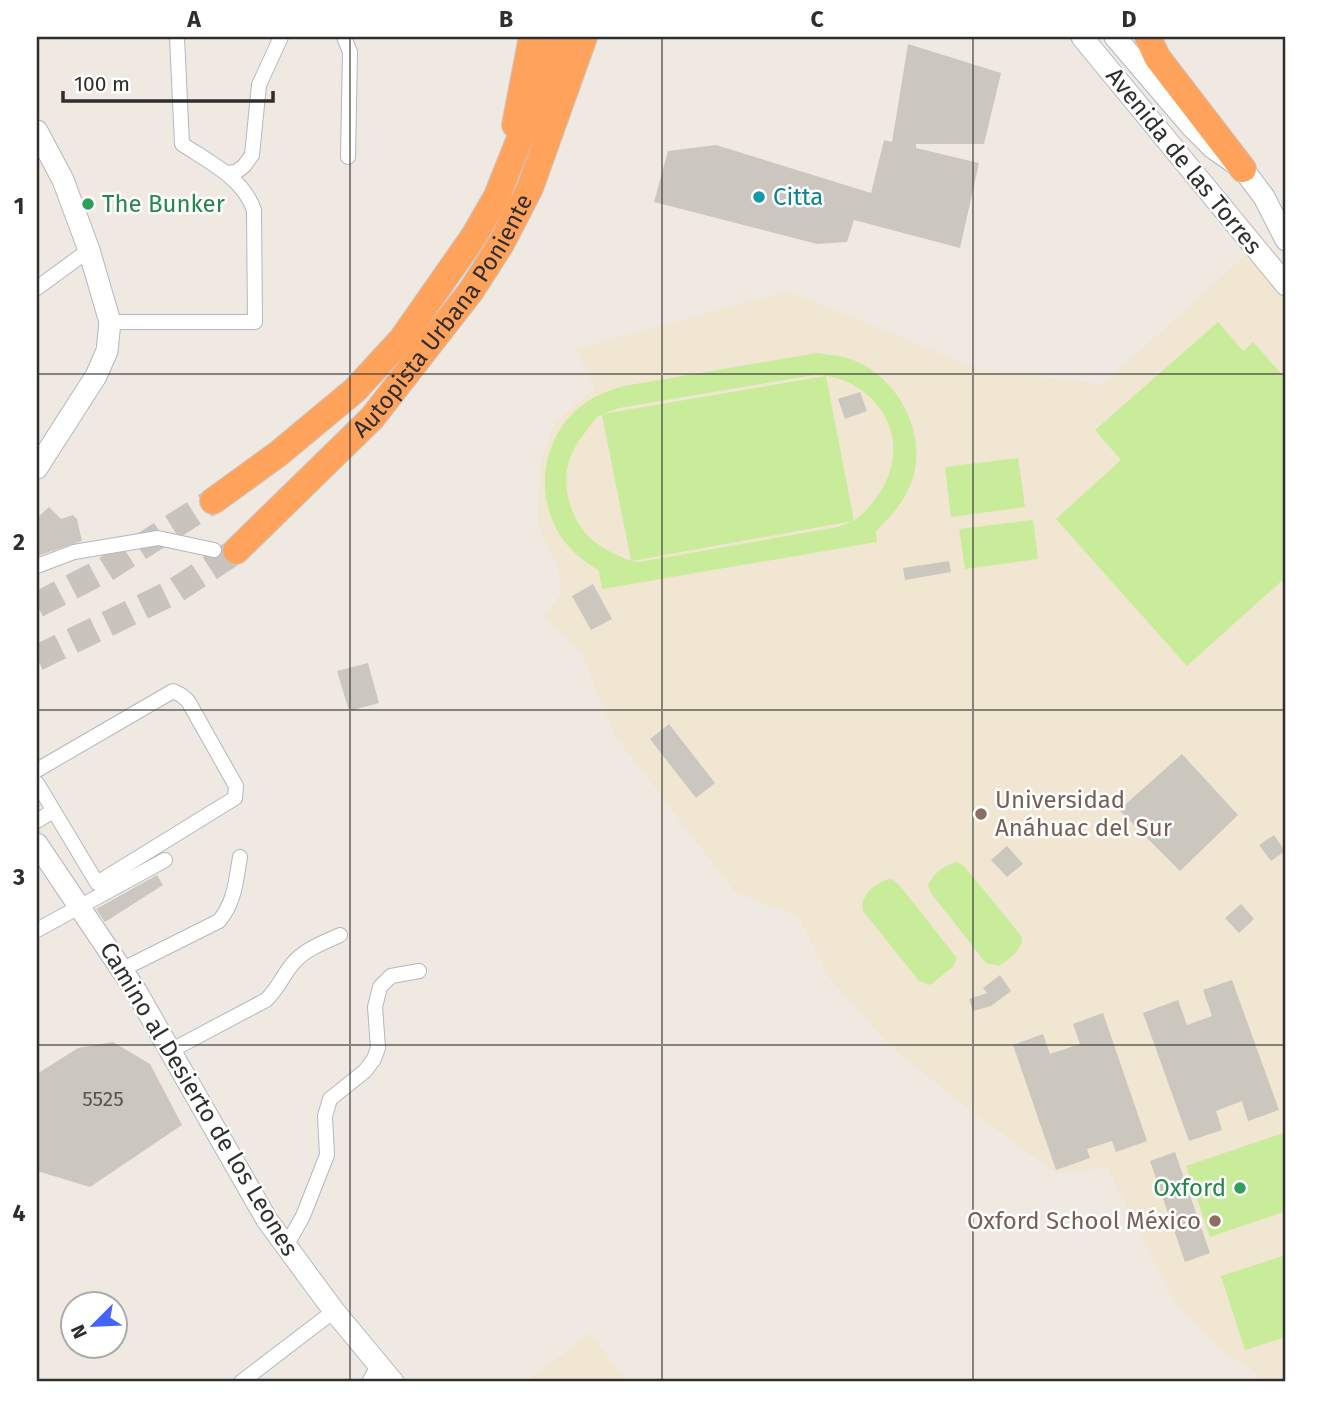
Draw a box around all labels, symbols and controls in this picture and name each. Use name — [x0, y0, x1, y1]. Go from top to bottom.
text: A — [186, 5, 201, 33]
text: B — [499, 5, 513, 33]
text: C — [810, 5, 824, 33]
text: D — [1122, 5, 1137, 33]
scale bar — [63, 60, 273, 104]
street label: Avenida de las Torres — [1100, 62, 1268, 260]
text: 100 m — [74, 71, 130, 97]
place label: Citta — [773, 183, 823, 211]
street label: Autopista Urbana Poniente — [347, 189, 538, 443]
marker: Citta — [751, 189, 767, 205]
place label: The Bunker — [102, 190, 226, 218]
text: 1 — [14, 192, 24, 220]
marker: The Bunker — [80, 196, 96, 212]
text: 2 — [13, 528, 25, 556]
place label: Universidad Anáhuac del Sur — [995, 786, 1173, 842]
marker: Universidad Anáhuac del Sur — [973, 806, 989, 822]
text: 3 — [12, 863, 25, 891]
street label: Camino al Desierto de los Leones — [94, 937, 304, 1261]
house number: 5525 — [82, 1086, 124, 1112]
place label: Oxford — [1153, 1174, 1226, 1202]
marker: Oxford — [1232, 1180, 1248, 1196]
text: 4 — [13, 1199, 26, 1227]
place label: Oxford School México — [967, 1207, 1201, 1235]
marker: Oxford School México — [1207, 1213, 1223, 1229]
north arrow — [60, 1290, 130, 1360]
text: N — [66, 1321, 92, 1342]

